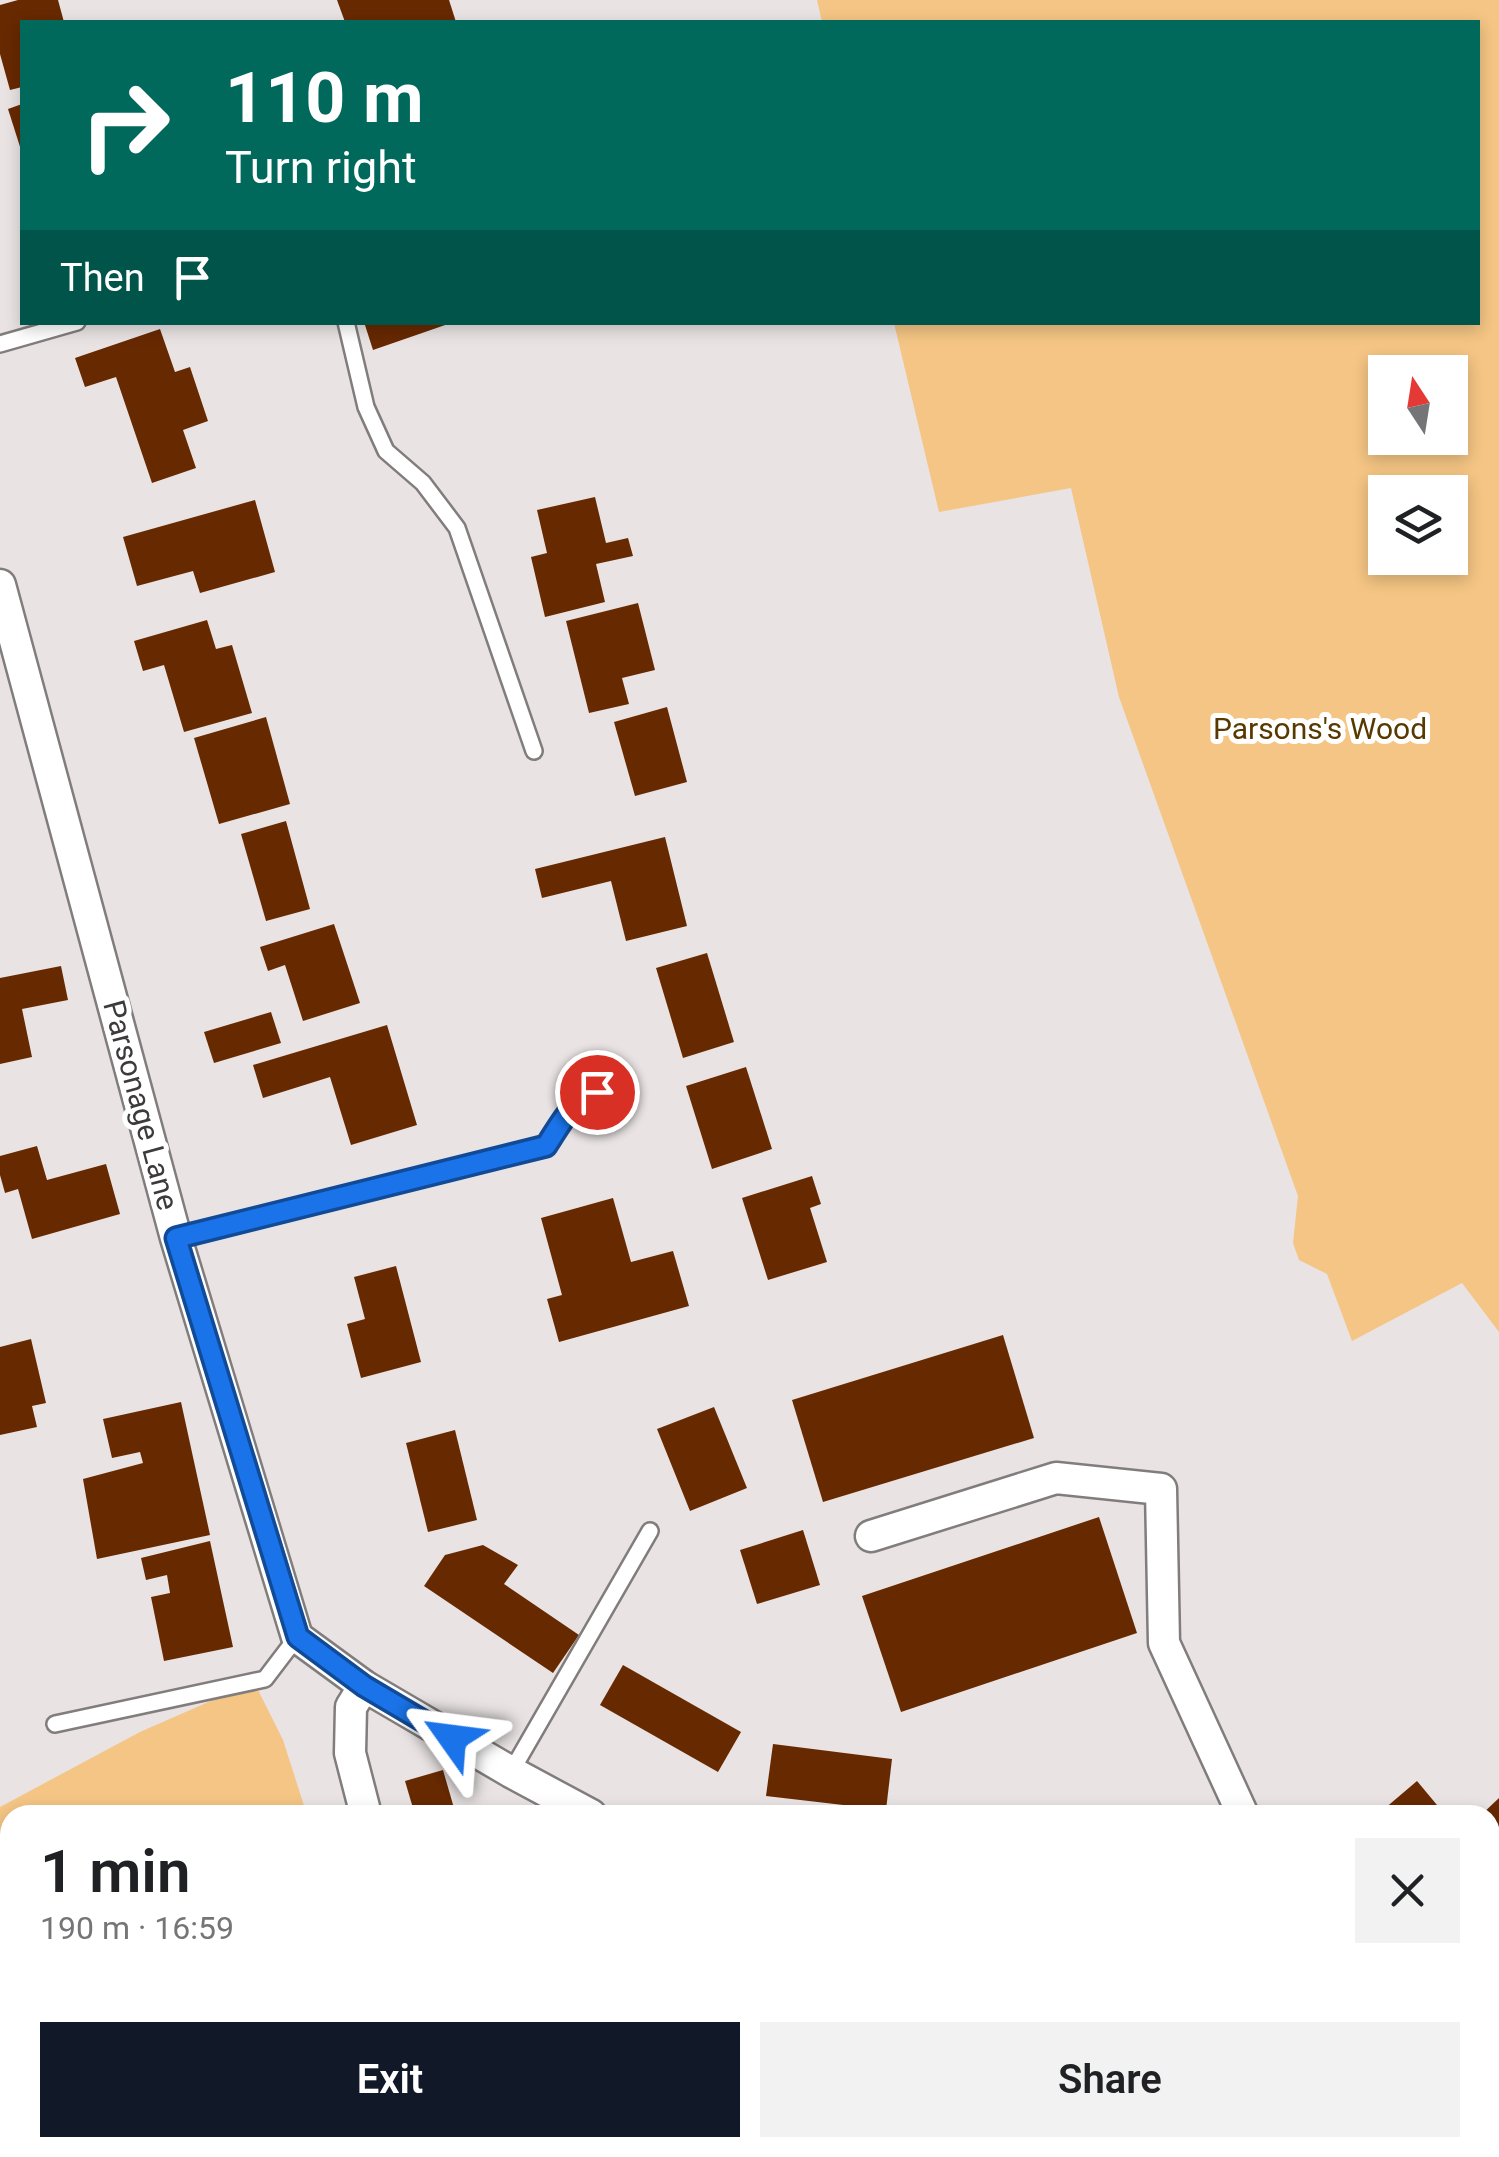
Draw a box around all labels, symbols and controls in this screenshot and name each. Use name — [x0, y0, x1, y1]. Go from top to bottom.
text: 110 m — [225, 57, 424, 139]
icon: right — [60, 60, 190, 190]
text: Turn right — [225, 141, 417, 194]
icon: arrive — [165, 250, 220, 305]
text: Then — [60, 256, 145, 300]
north arrow — [1368, 355, 1468, 455]
map controls — [1368, 355, 1468, 575]
button: layers — [1368, 475, 1468, 575]
park label: Parsons's Wood — [1213, 711, 1427, 746]
street label: Parsonage Lane — [96, 996, 186, 1214]
pin — [555, 1050, 640, 1135]
icon: arrive — [570, 1065, 625, 1120]
position arrow — [400, 1686, 504, 1790]
text: 1 min — [40, 1836, 190, 1907]
button: close — [1355, 1838, 1460, 1943]
text: 190 m · 16:59 — [40, 1909, 234, 1947]
button: Exit — [40, 2022, 740, 2137]
button: Share — [760, 2022, 1460, 2137]

